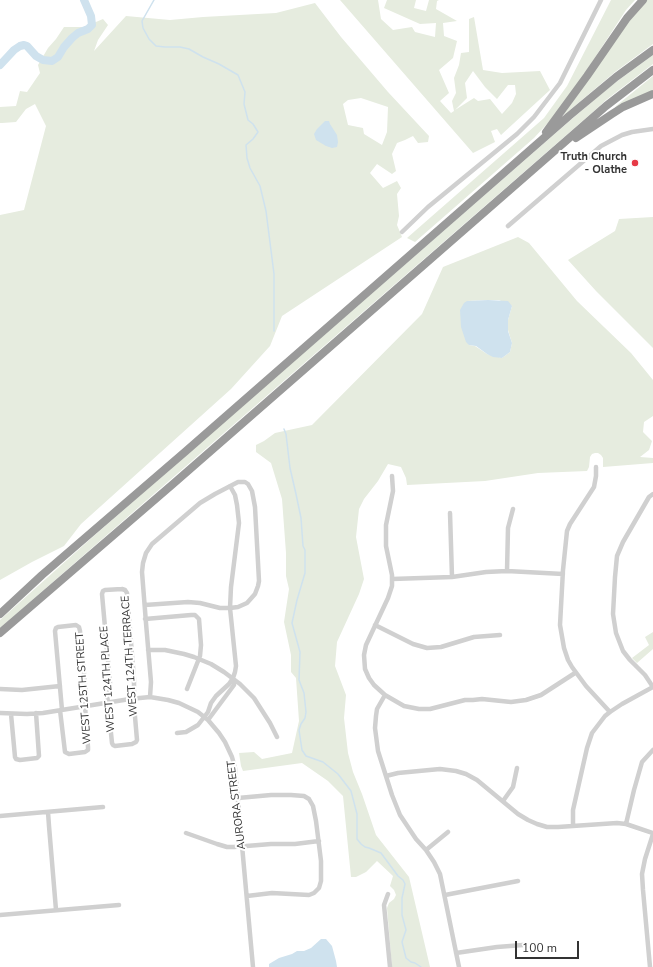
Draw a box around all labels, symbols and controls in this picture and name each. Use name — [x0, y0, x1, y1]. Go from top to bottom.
place label: Truth Church - Olathe — [561, 150, 627, 176]
marker: Truth Church - Olathe — [630, 158, 640, 168]
street label: WEST 124TH TERRACE — [119, 595, 141, 717]
street label: WEST 124TH PLACE — [98, 625, 118, 733]
street label: WEST 125TH STREET — [74, 632, 94, 744]
street label: AURORA STREET — [225, 760, 249, 850]
scale bar — [517, 933, 581, 959]
text: 100 m — [522, 940, 557, 956]

